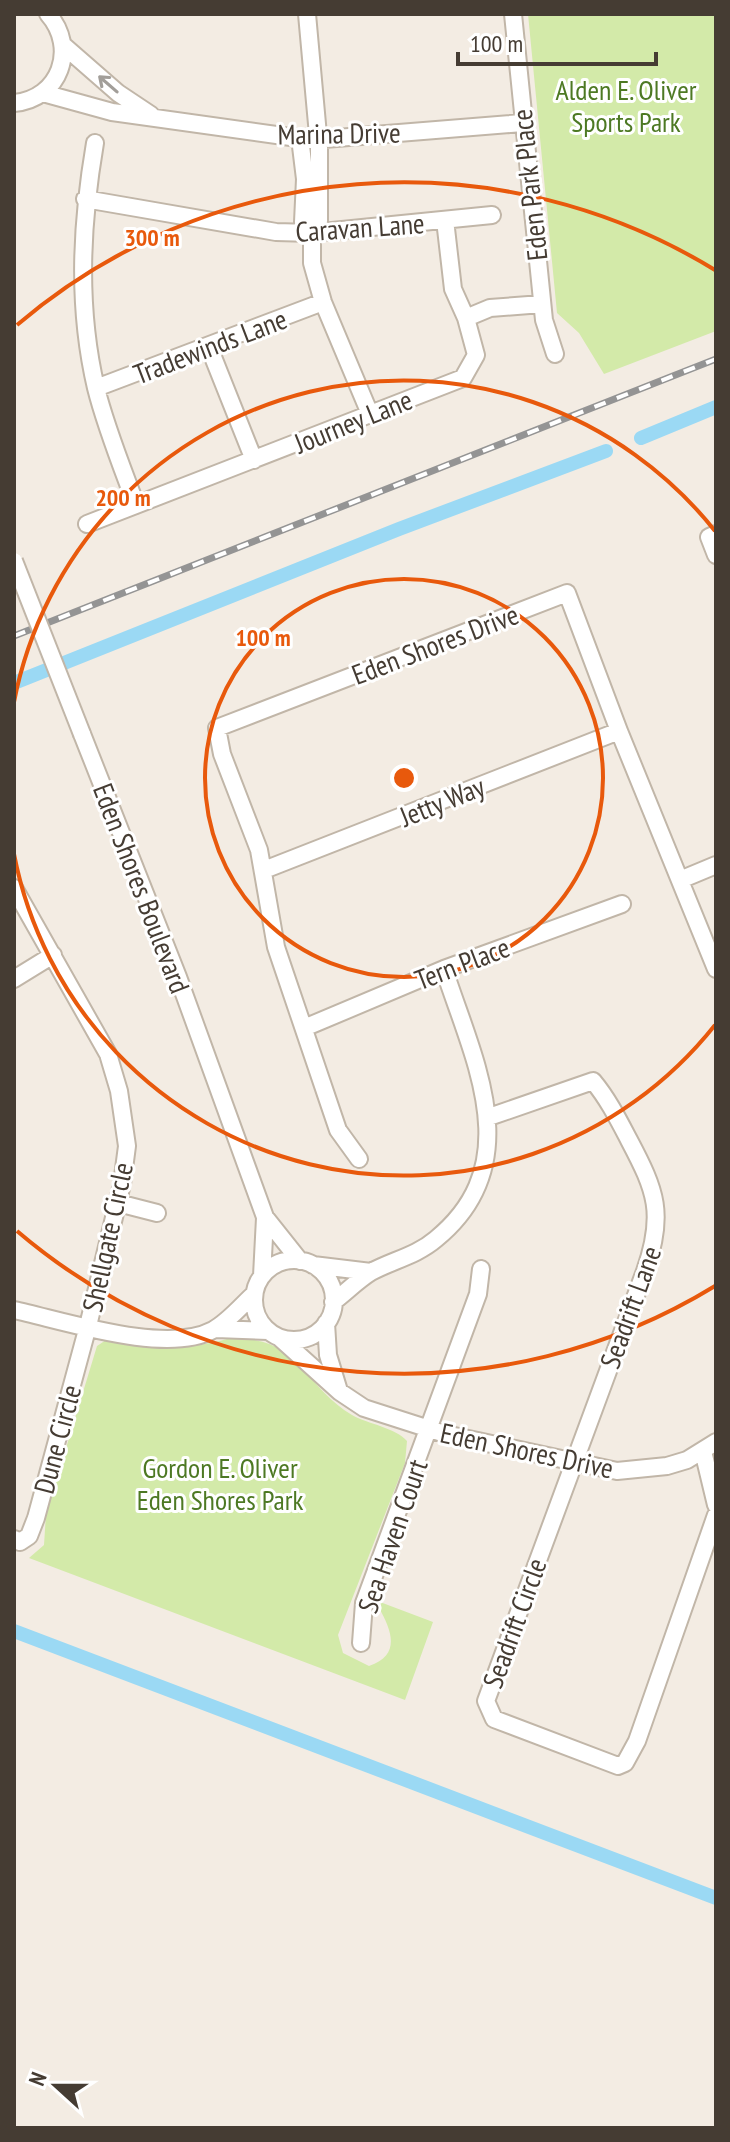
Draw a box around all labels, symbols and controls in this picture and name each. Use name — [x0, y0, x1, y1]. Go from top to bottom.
scale bar — [458, 16, 656, 66]
text: 100 m — [470, 28, 523, 59]
park label: Alden E. Oliver Sports Park — [556, 71, 697, 140]
one-way arrow — [98, 75, 118, 93]
street label: Eden Park Place — [503, 107, 555, 263]
street label: Marina Drive — [277, 113, 401, 153]
street label: Caravan Lane — [294, 204, 426, 250]
text: 300 m — [124, 222, 180, 253]
street label: Tradewinds Lane — [128, 300, 292, 392]
street label: Journey Lane — [288, 381, 417, 462]
text: 200 m — [95, 482, 151, 513]
street label: Eden Shores Drive — [346, 595, 524, 693]
text: 100 m — [235, 622, 291, 653]
centre of rings — [390, 764, 418, 792]
street label: Jetty Way — [393, 767, 490, 835]
street label: Eden Shores Boulevard — [85, 778, 199, 998]
street label: Tern Place — [409, 928, 515, 998]
street label: Shellgate Circle — [73, 1159, 141, 1315]
street label: Seadrift Lane — [591, 1241, 669, 1373]
street label: Dune Circle — [25, 1380, 89, 1498]
street label: Eden Shores Drive — [437, 1414, 617, 1486]
park label: Gordon E. Oliver Eden Shores Park — [137, 1449, 303, 1518]
street label: Sea Haven Court — [348, 1454, 436, 1618]
street label: Seadrift Circle — [473, 1553, 555, 1693]
north arrow — [16, 2046, 96, 2126]
text: N — [22, 2068, 53, 2089]

